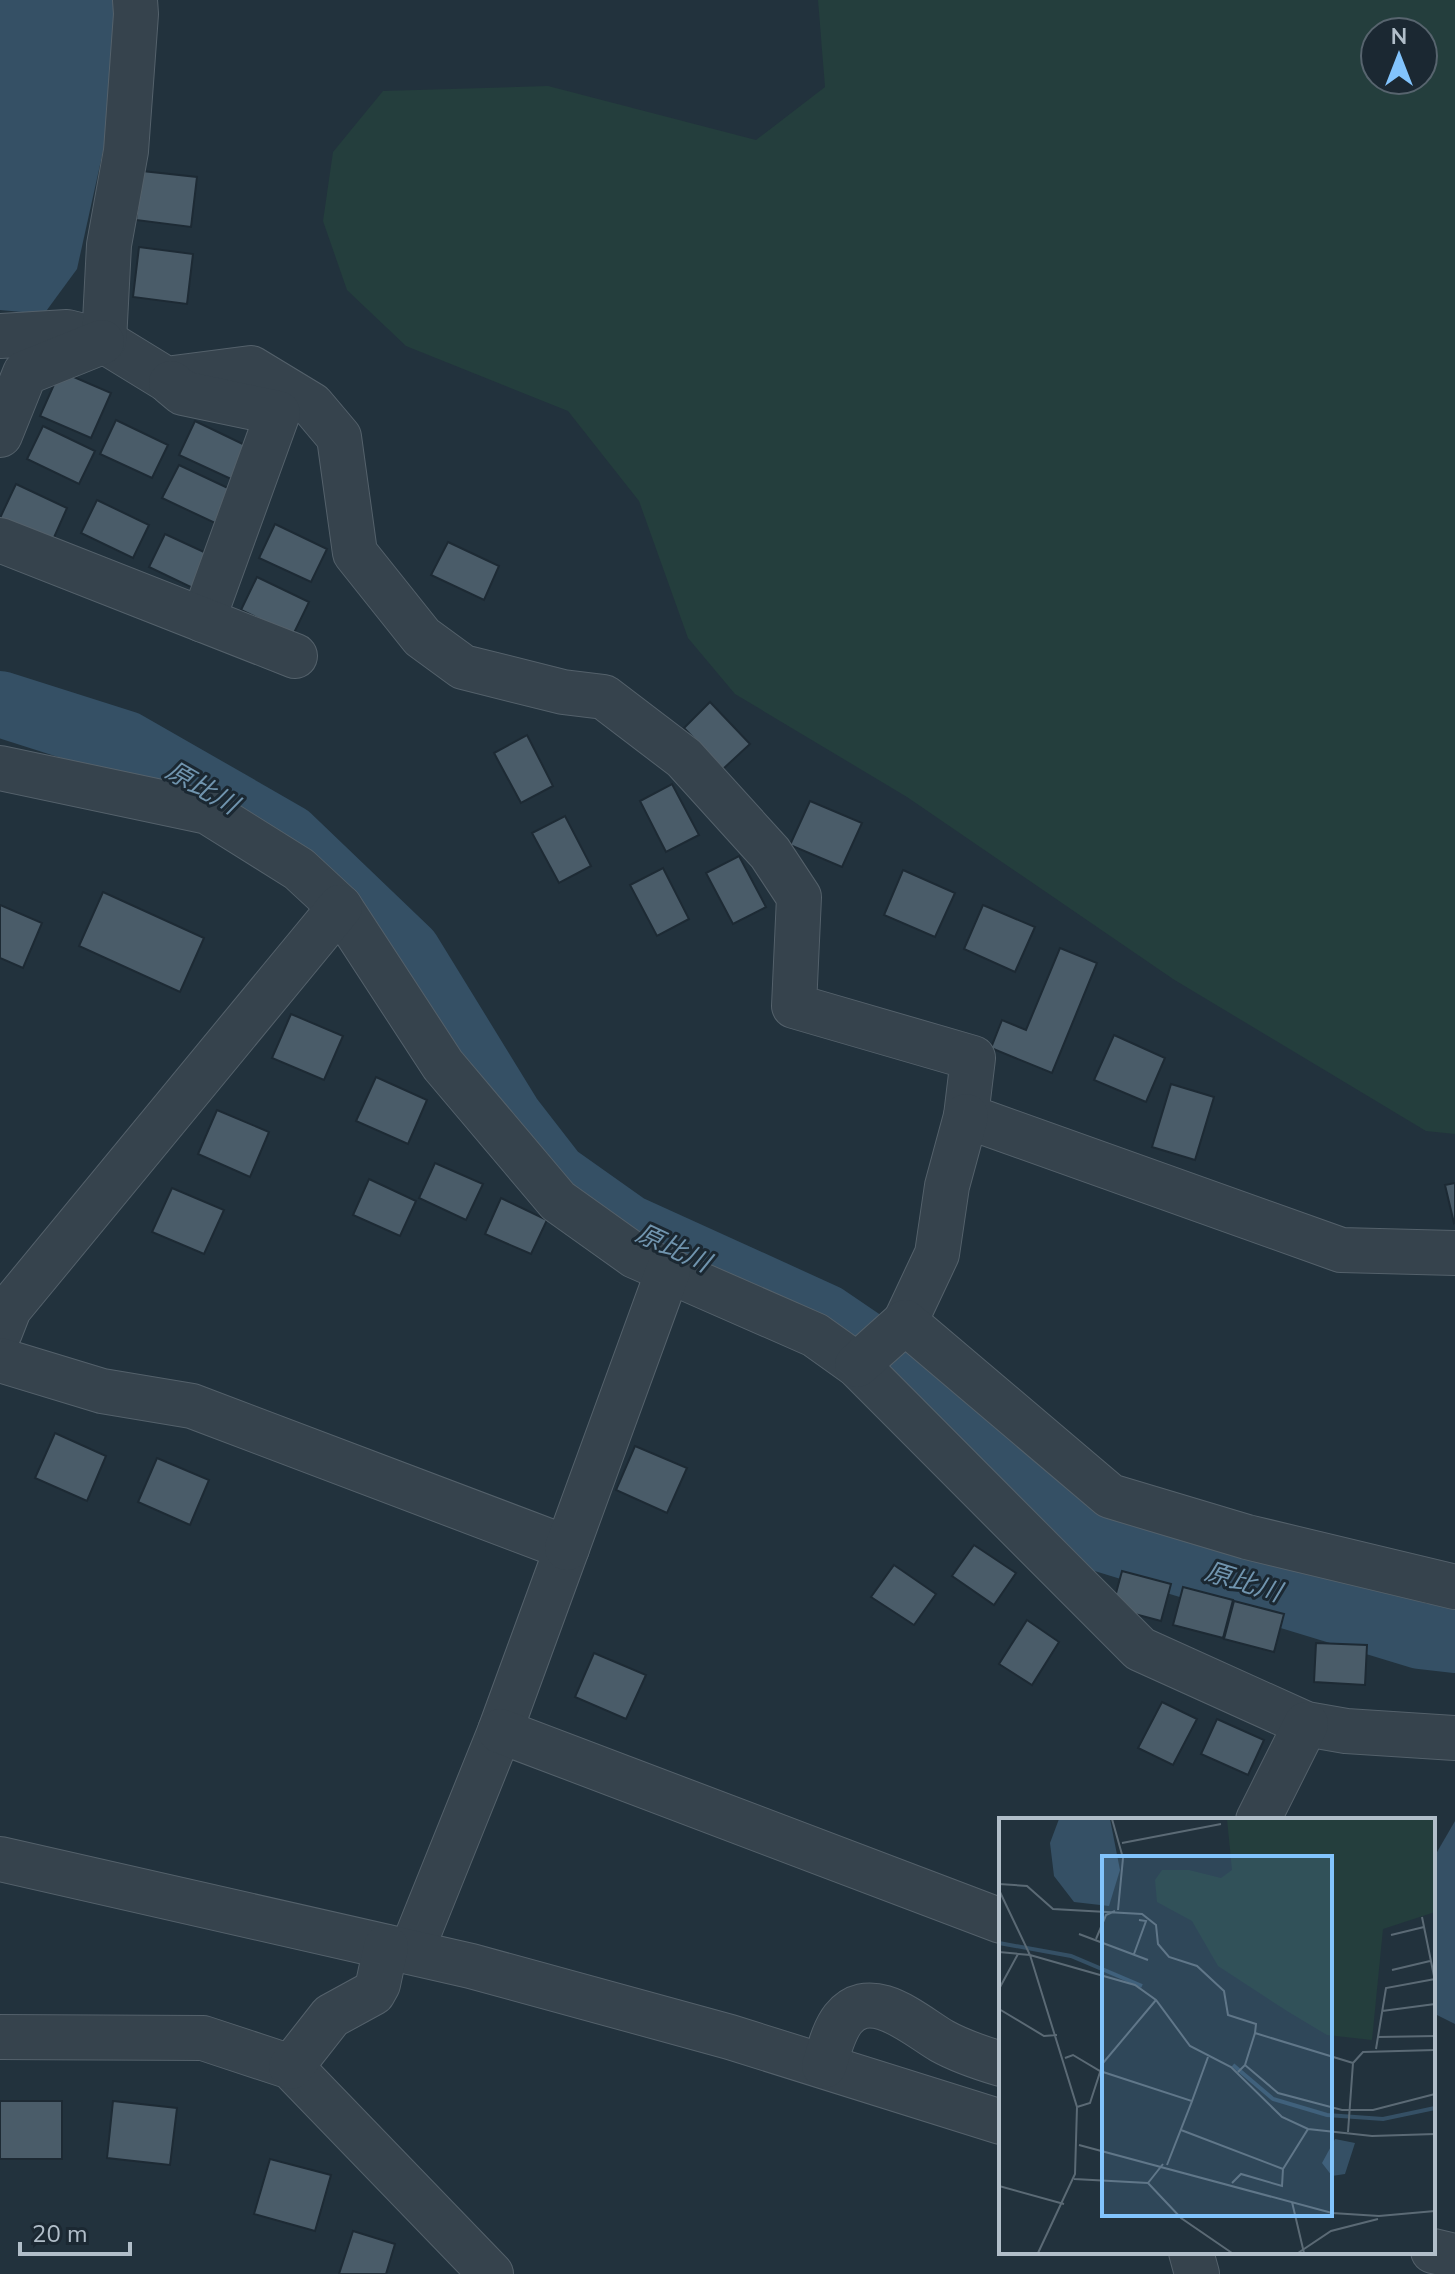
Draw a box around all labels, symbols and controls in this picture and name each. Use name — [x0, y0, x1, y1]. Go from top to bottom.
north arrow — [1359, 16, 1439, 96]
text: N — [1391, 22, 1407, 52]
water label: 原比川 — [159, 753, 247, 824]
water label: 原比川 — [630, 1216, 718, 1282]
water label: 原比川 — [1201, 1554, 1288, 1611]
inset map — [999, 1818, 1435, 2254]
scale bar — [20, 2206, 130, 2256]
text: 20 m — [32, 2218, 88, 2250]

